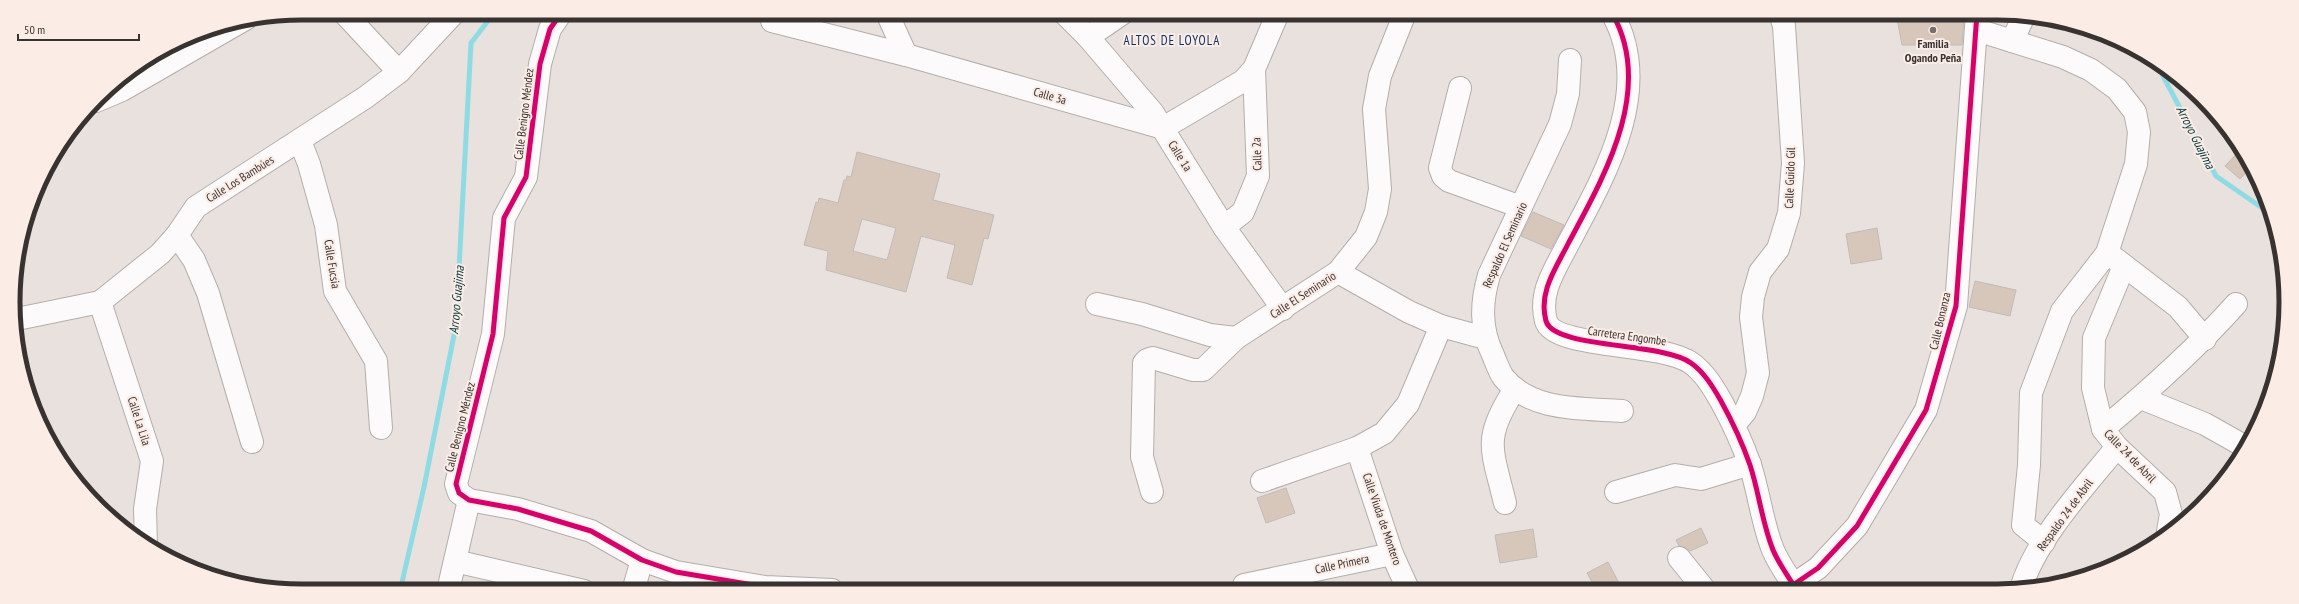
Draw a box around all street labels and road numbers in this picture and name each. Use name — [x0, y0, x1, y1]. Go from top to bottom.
street label: Calle Benigno Méndez — [510, 67, 537, 161]
street label: Calle 3a — [1032, 84, 1068, 107]
street label: Calle 2a — [1248, 137, 1265, 171]
street label: Calle 1a — [1165, 138, 1196, 174]
street label: Calle Guido Gil — [1781, 147, 1798, 209]
street label: Calle Los Bambúes — [203, 152, 276, 205]
street label: Respaldo El Seminario — [1479, 200, 1530, 290]
street label: Calle Fucsia — [321, 238, 344, 290]
street label: Calle El Seminario — [1267, 268, 1338, 321]
street label: Calle Bonanza — [1926, 290, 1953, 351]
street label: Carretera Engombe — [1587, 323, 1667, 348]
street label: Calle Benigno Méndez — [441, 380, 478, 473]
street label: Calle La Lila — [125, 394, 154, 447]
street label: Calle 24 de Abril — [2101, 426, 2160, 486]
street label: Calle Viuda de Montero — [1360, 471, 1405, 567]
street label: Respaldo 24 de Abril — [2033, 476, 2096, 554]
street label: Calle Primera — [1313, 550, 1371, 577]

